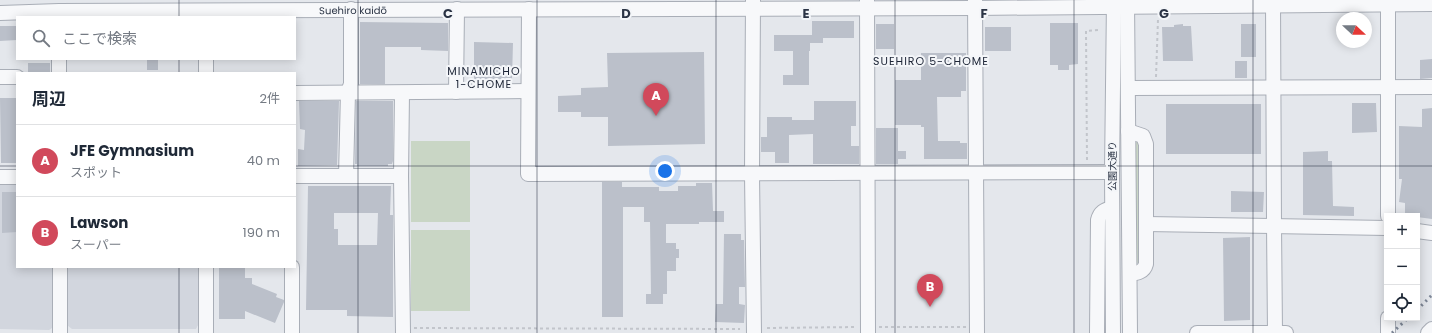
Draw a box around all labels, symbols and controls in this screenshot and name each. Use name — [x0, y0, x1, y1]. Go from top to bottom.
street label: Suehiro kaidō — [319, 3, 387, 18]
text: C — [443, 4, 453, 23]
text: D — [621, 4, 631, 23]
text: E — [802, 4, 810, 23]
text: F — [980, 4, 988, 23]
text: G — [1159, 4, 1169, 23]
north arrow — [1336, 12, 1372, 48]
search box — [16, 16, 296, 60]
icon: search — [30, 27, 52, 49]
text: ここで検索 — [62, 28, 137, 49]
district label: SUEHIRO 5-CHOME — [873, 53, 989, 69]
district label: MINAMICHO 1-CHOME — [447, 63, 521, 92]
pin: A — [643, 83, 669, 116]
text: 周辺 — [32, 87, 66, 111]
text: 2件 — [260, 89, 280, 108]
text: JFE Gymnasium — [70, 140, 194, 161]
street label: 公園大通り — [1105, 141, 1120, 191]
text: A — [40, 151, 50, 170]
text: 40 m — [247, 151, 280, 170]
your location — [655, 161, 675, 181]
text: スポット — [70, 163, 122, 182]
text: Lawson — [70, 212, 128, 233]
map controls — [1384, 213, 1420, 321]
button: + — [1384, 213, 1420, 249]
text: B — [41, 223, 49, 242]
text: 190 m — [243, 223, 280, 242]
text: スーパー — [70, 235, 122, 254]
button: − — [1384, 249, 1420, 285]
pin: B — [917, 274, 943, 307]
button: locate — [1384, 285, 1420, 321]

